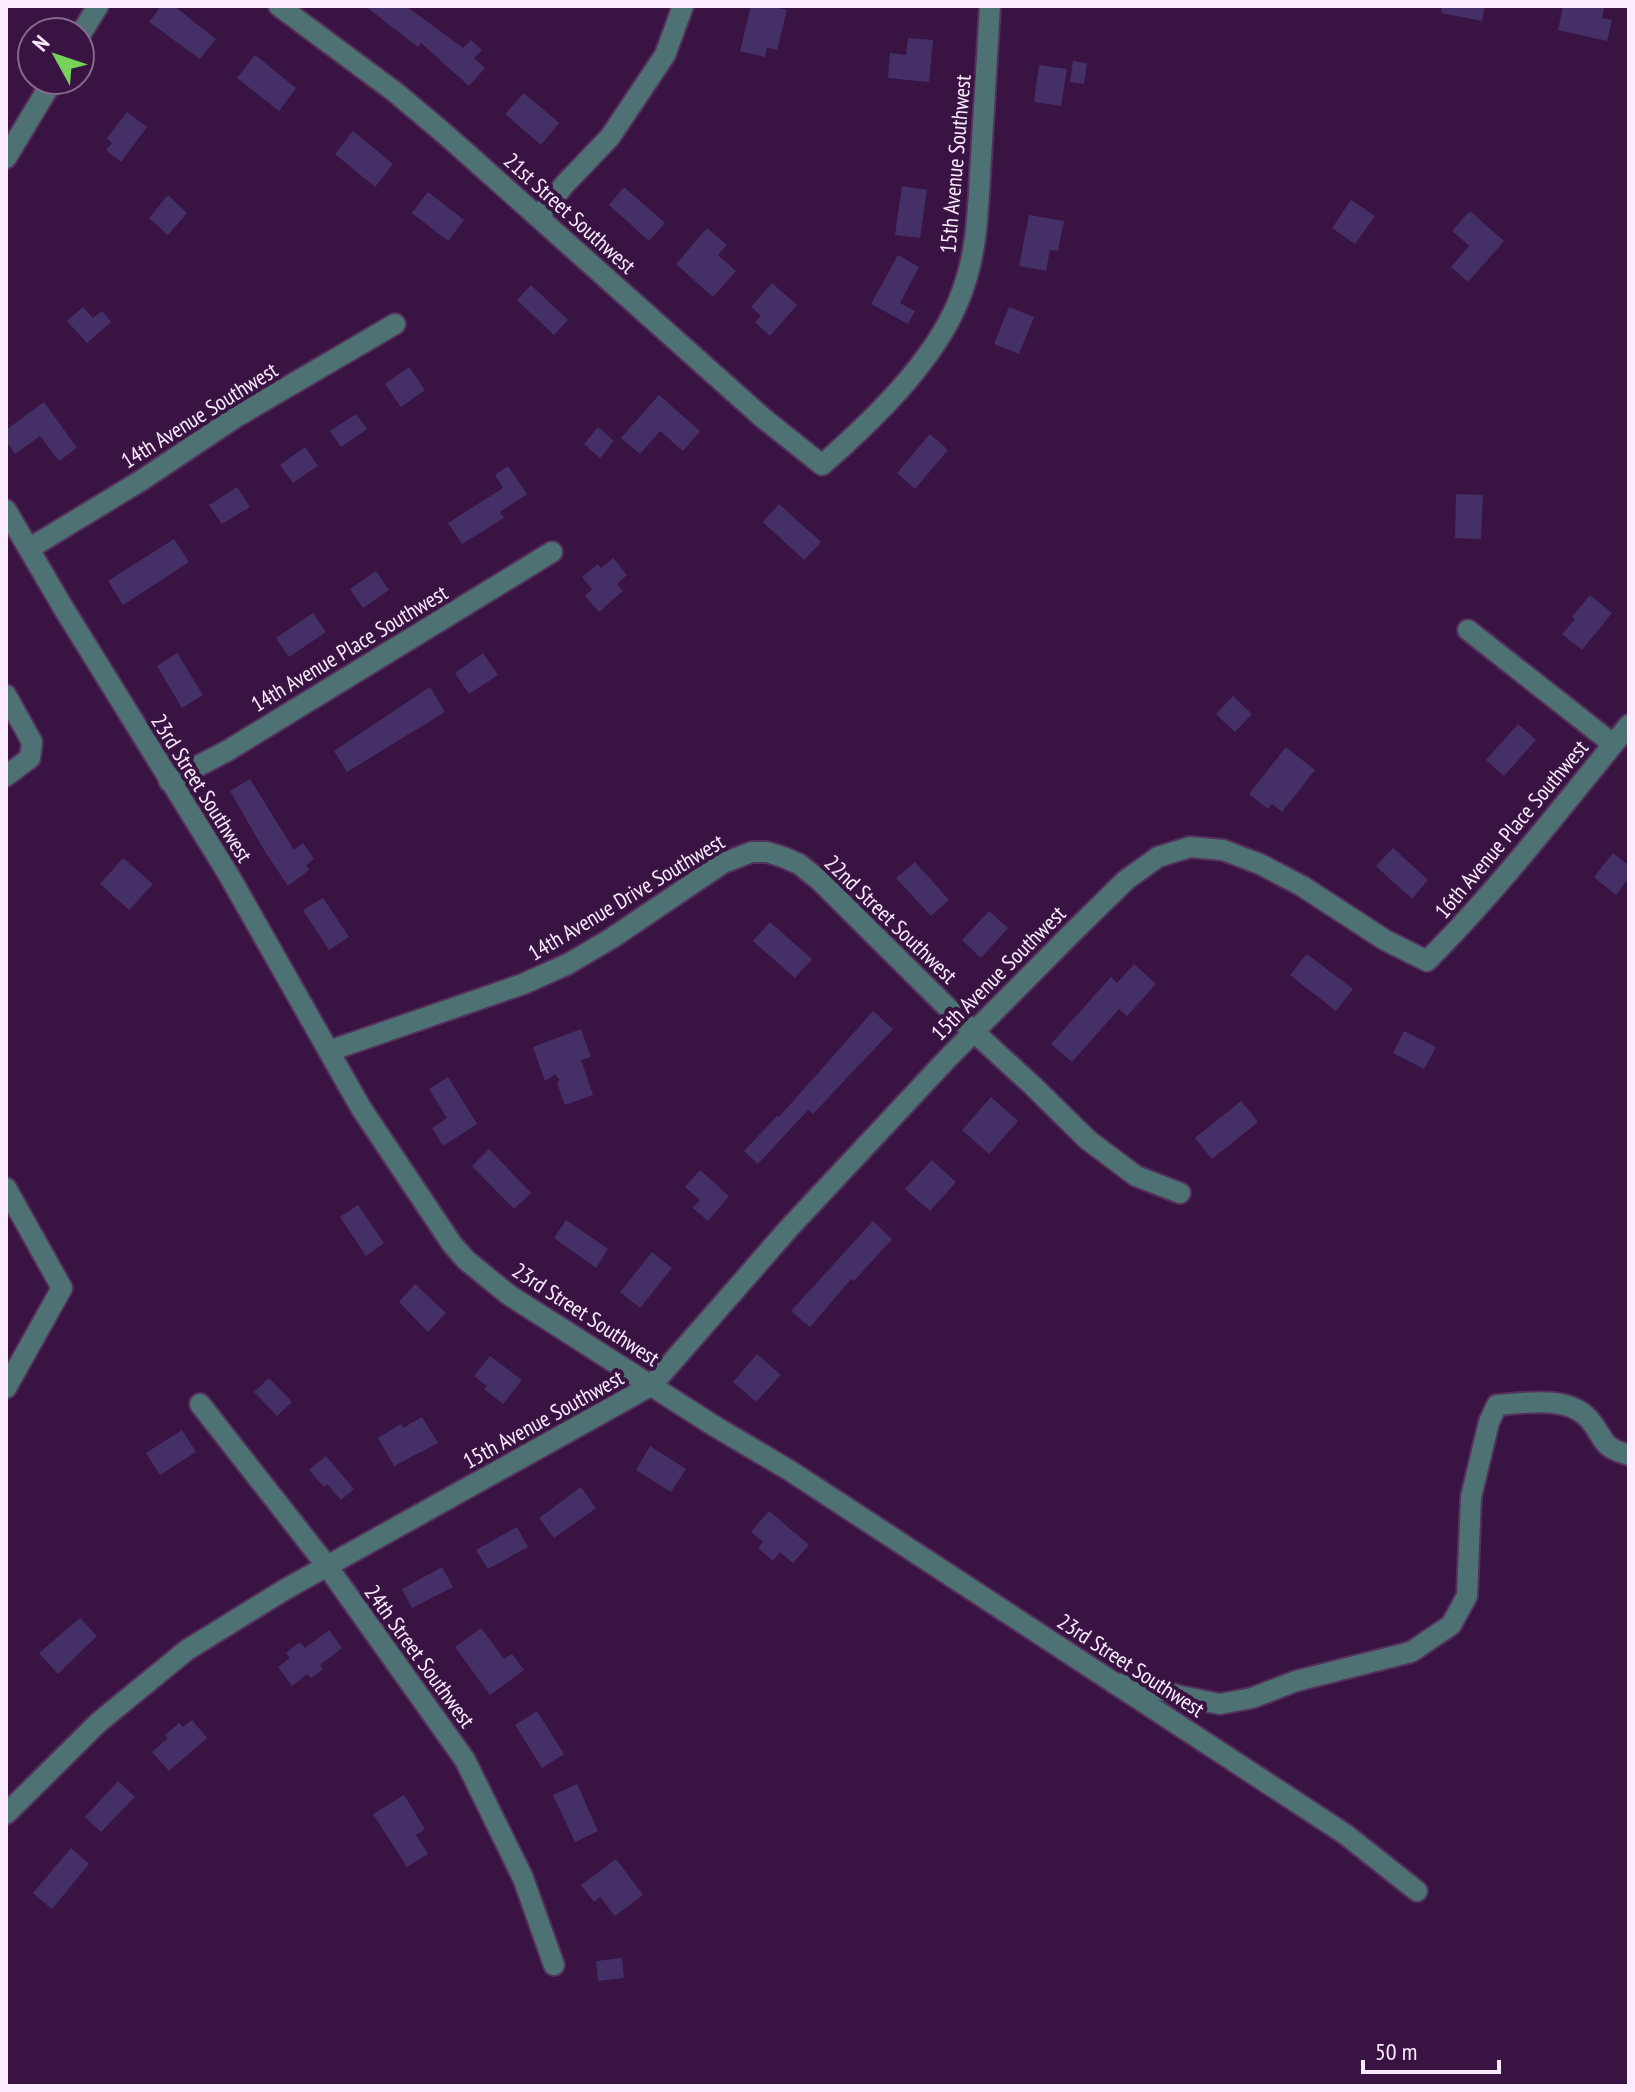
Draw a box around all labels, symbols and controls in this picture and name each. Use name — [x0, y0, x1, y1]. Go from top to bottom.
north arrow — [16, 16, 96, 96]
text: N — [26, 30, 55, 57]
street label: 15th Avenue Southwest — [933, 73, 977, 255]
street label: 21st Street Southwest — [498, 146, 642, 280]
street label: 14th Avenue Southwest — [115, 356, 283, 474]
street label: 14th Avenue Place Southwest — [246, 578, 452, 718]
street label: 23rd Street Southwest — [145, 709, 259, 867]
street label: 16th Avenue Place Southwest — [1428, 734, 1594, 924]
street label: 14th Avenue Drive Southwest — [523, 827, 729, 967]
street label: 22nd Street Southwest — [819, 849, 963, 989]
street label: 15th Avenue Southwest — [925, 900, 1071, 1046]
street label: 23rd Street Southwest — [507, 1256, 665, 1372]
street label: 15th Avenue Southwest — [458, 1363, 628, 1475]
street label: 24th Street Southwest — [359, 1579, 481, 1733]
street label: 23rd Street Southwest — [1052, 1607, 1210, 1723]
scale bar — [1363, 2024, 1499, 2074]
text: 50 m — [1375, 2036, 1417, 2067]

